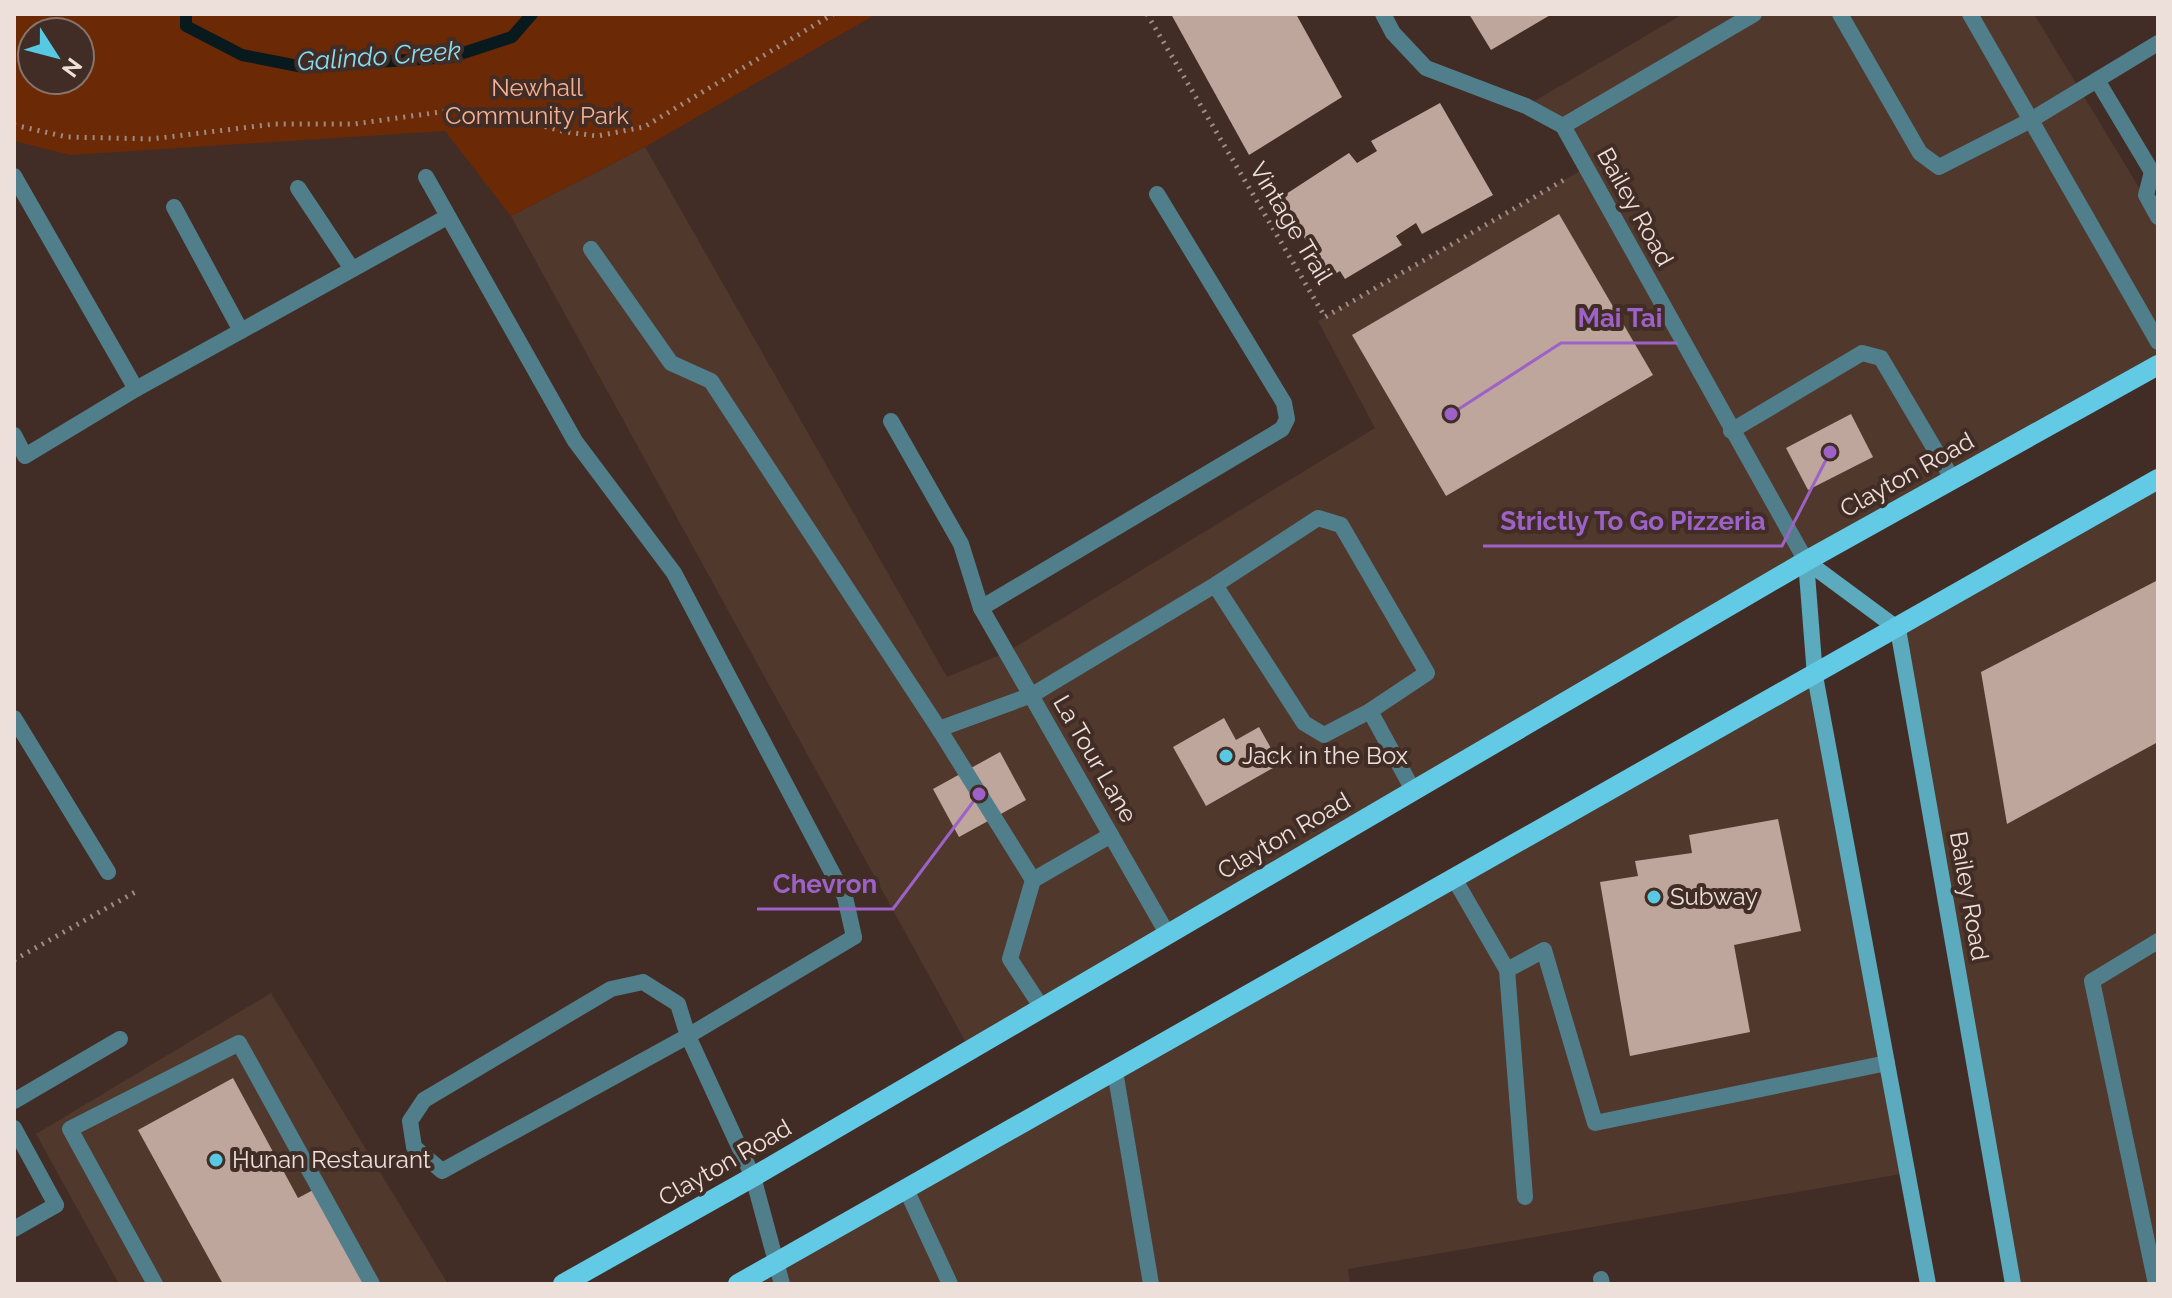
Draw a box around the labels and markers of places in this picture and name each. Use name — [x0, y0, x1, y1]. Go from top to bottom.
callout: Mai Tai — [1561, 293, 1678, 343]
callout: Strictly To Go Pizzeria — [1483, 496, 1782, 546]
place label: Jack in the Box — [1242, 741, 1408, 770]
marker: Jack in the Box — [1217, 747, 1235, 765]
callout: Chevron — [757, 859, 893, 909]
place label: Subway — [1670, 882, 1758, 911]
marker: Subway — [1645, 888, 1663, 906]
place label: Hunan Restaurant — [232, 1145, 431, 1174]
marker: Hunan Restaurant — [207, 1151, 225, 1169]

